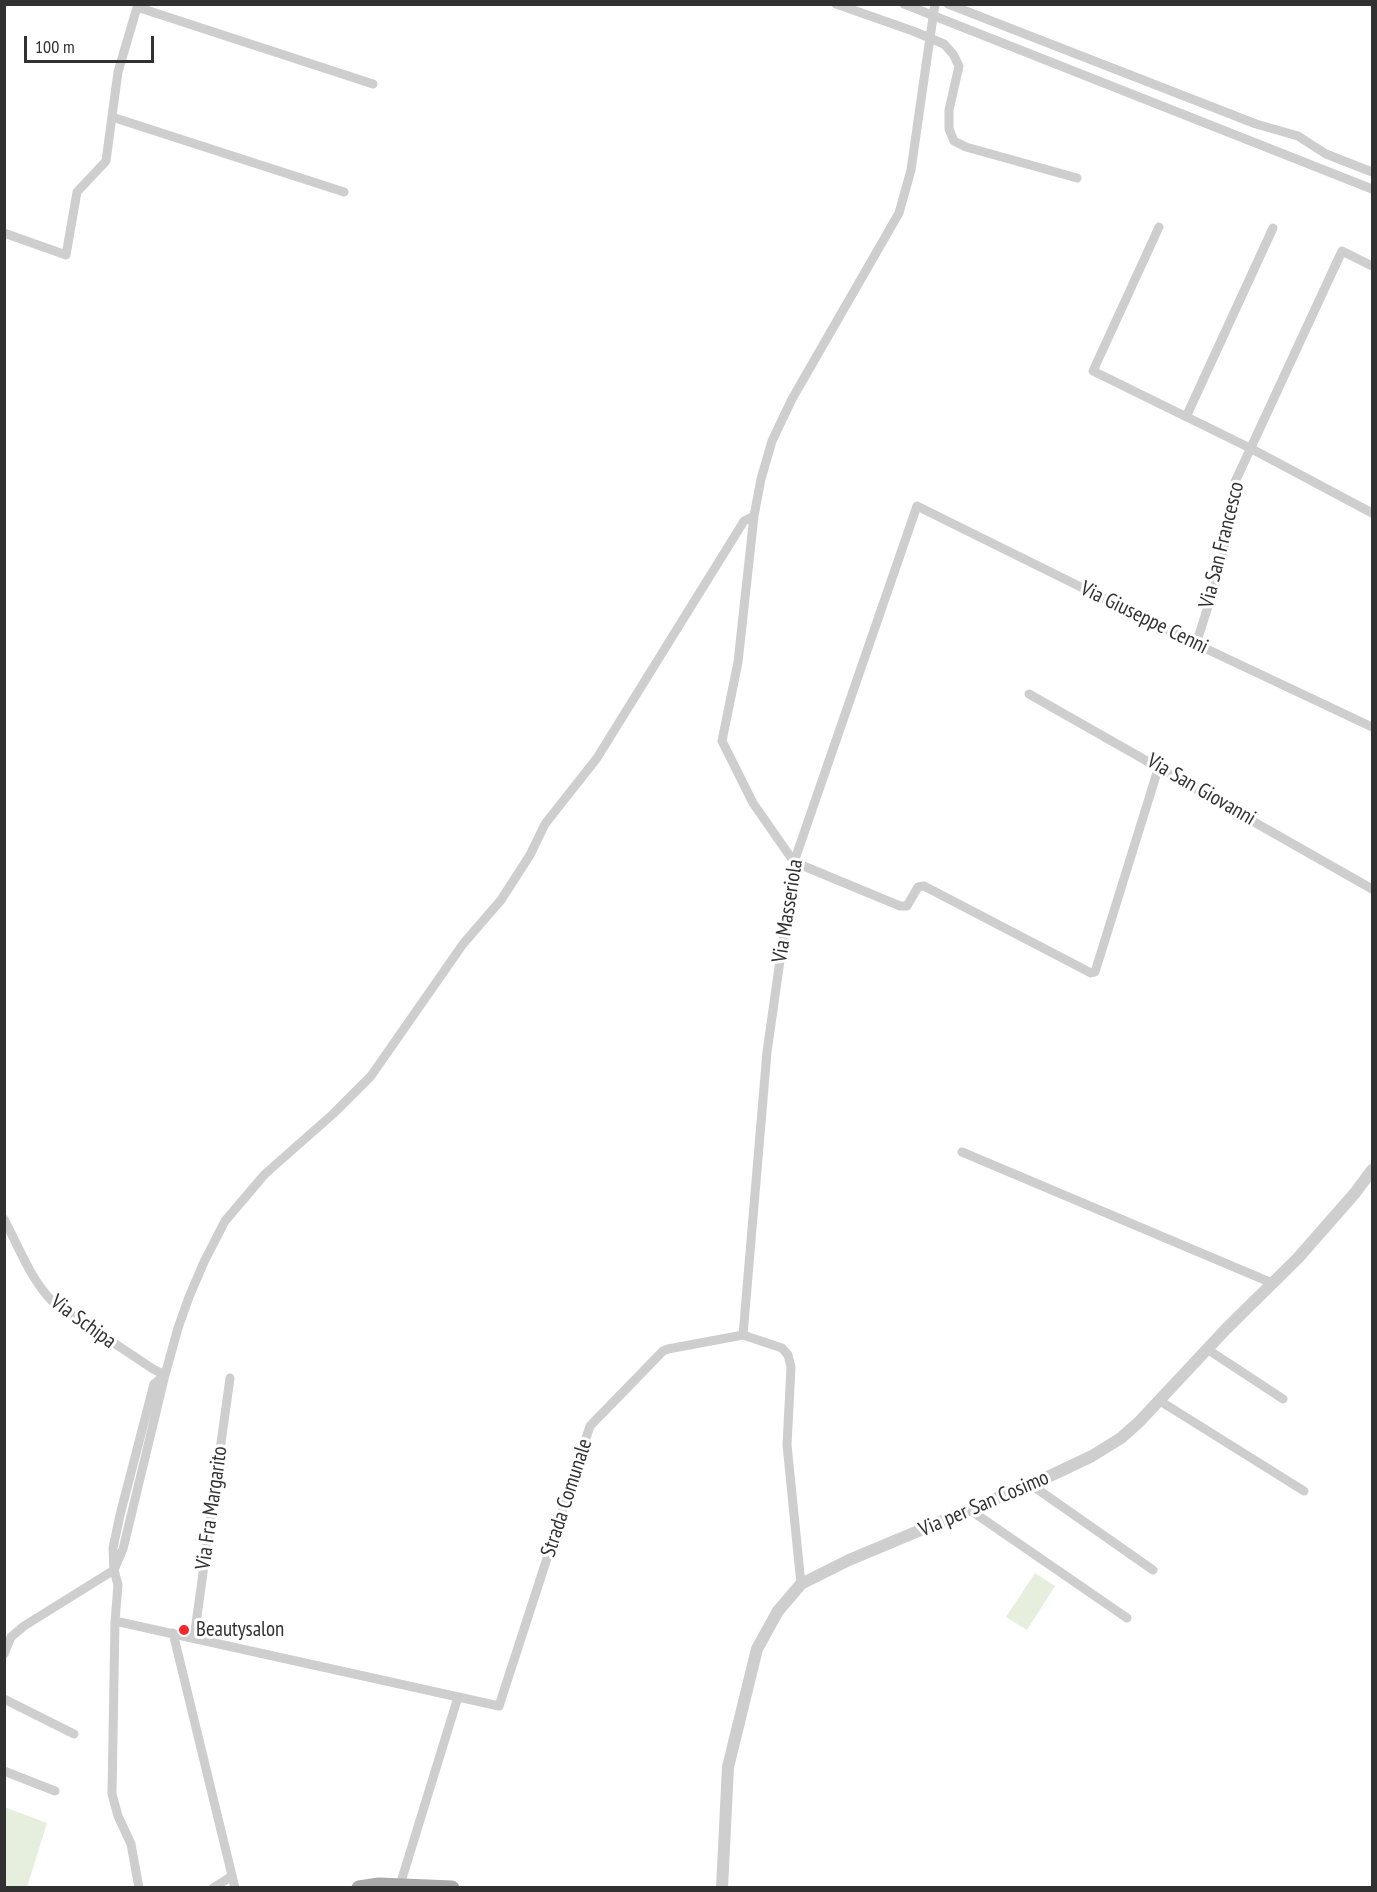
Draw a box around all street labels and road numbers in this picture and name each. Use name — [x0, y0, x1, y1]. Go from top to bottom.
street label: Via San Francesco — [1194, 479, 1250, 611]
street label: Via Giuseppe Cenni — [1076, 576, 1212, 660]
street label: Via San Giovanni — [1142, 749, 1260, 831]
street label: Via Masseriola — [767, 857, 809, 965]
street label: Via Schipa — [45, 1290, 121, 1354]
street label: Strada Comunale — [536, 1436, 598, 1560]
street label: Via Fra Margarito — [191, 1445, 233, 1571]
street label: Via per San Cosimo — [915, 1465, 1053, 1543]

